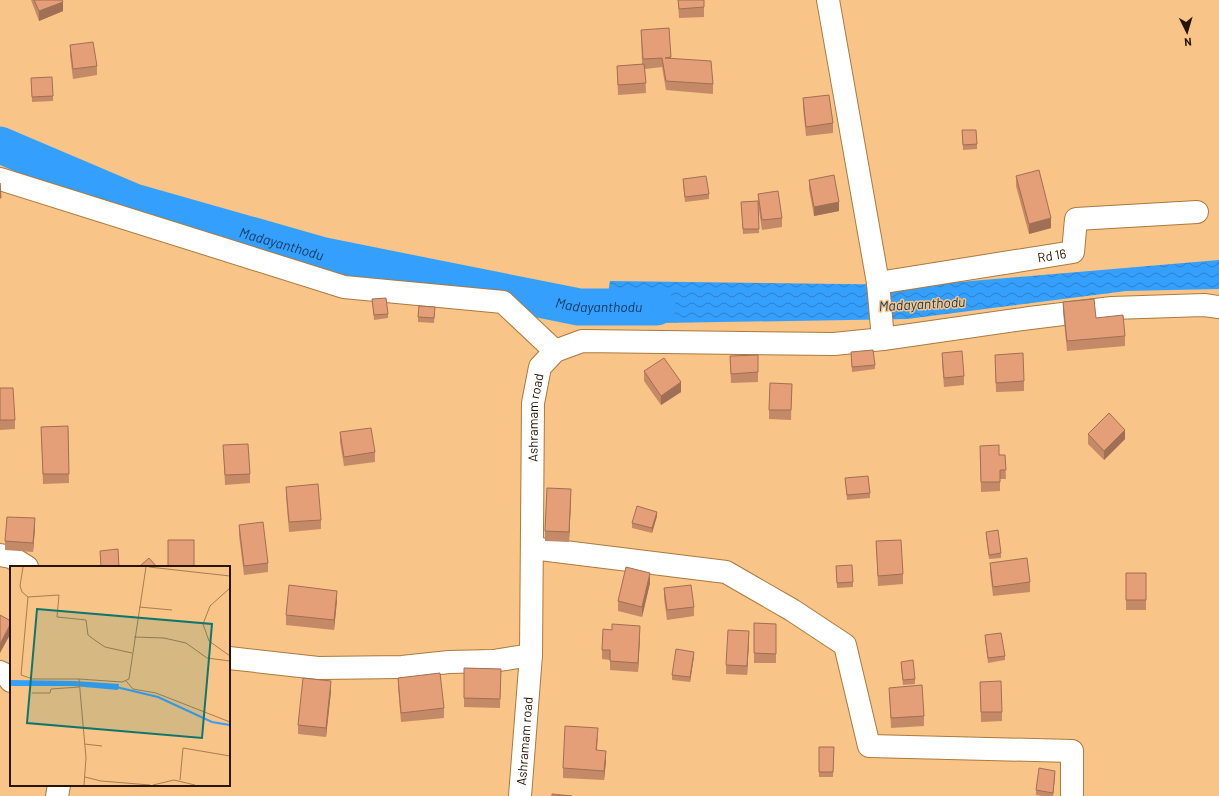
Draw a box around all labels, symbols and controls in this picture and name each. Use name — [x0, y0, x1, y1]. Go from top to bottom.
north arrow — [1167, 12, 1207, 52]
text: N — [1184, 36, 1192, 49]
water label: Madayanthodu — [238, 223, 326, 264]
street label: Rd 16 — [1036, 245, 1068, 266]
water label: Madayanthodu — [878, 293, 966, 314]
water label: Madayanthodu — [554, 294, 642, 315]
street label: Ashramam road — [525, 372, 547, 462]
inset map — [10, 566, 230, 786]
street label: Ashramam road — [513, 696, 536, 786]

